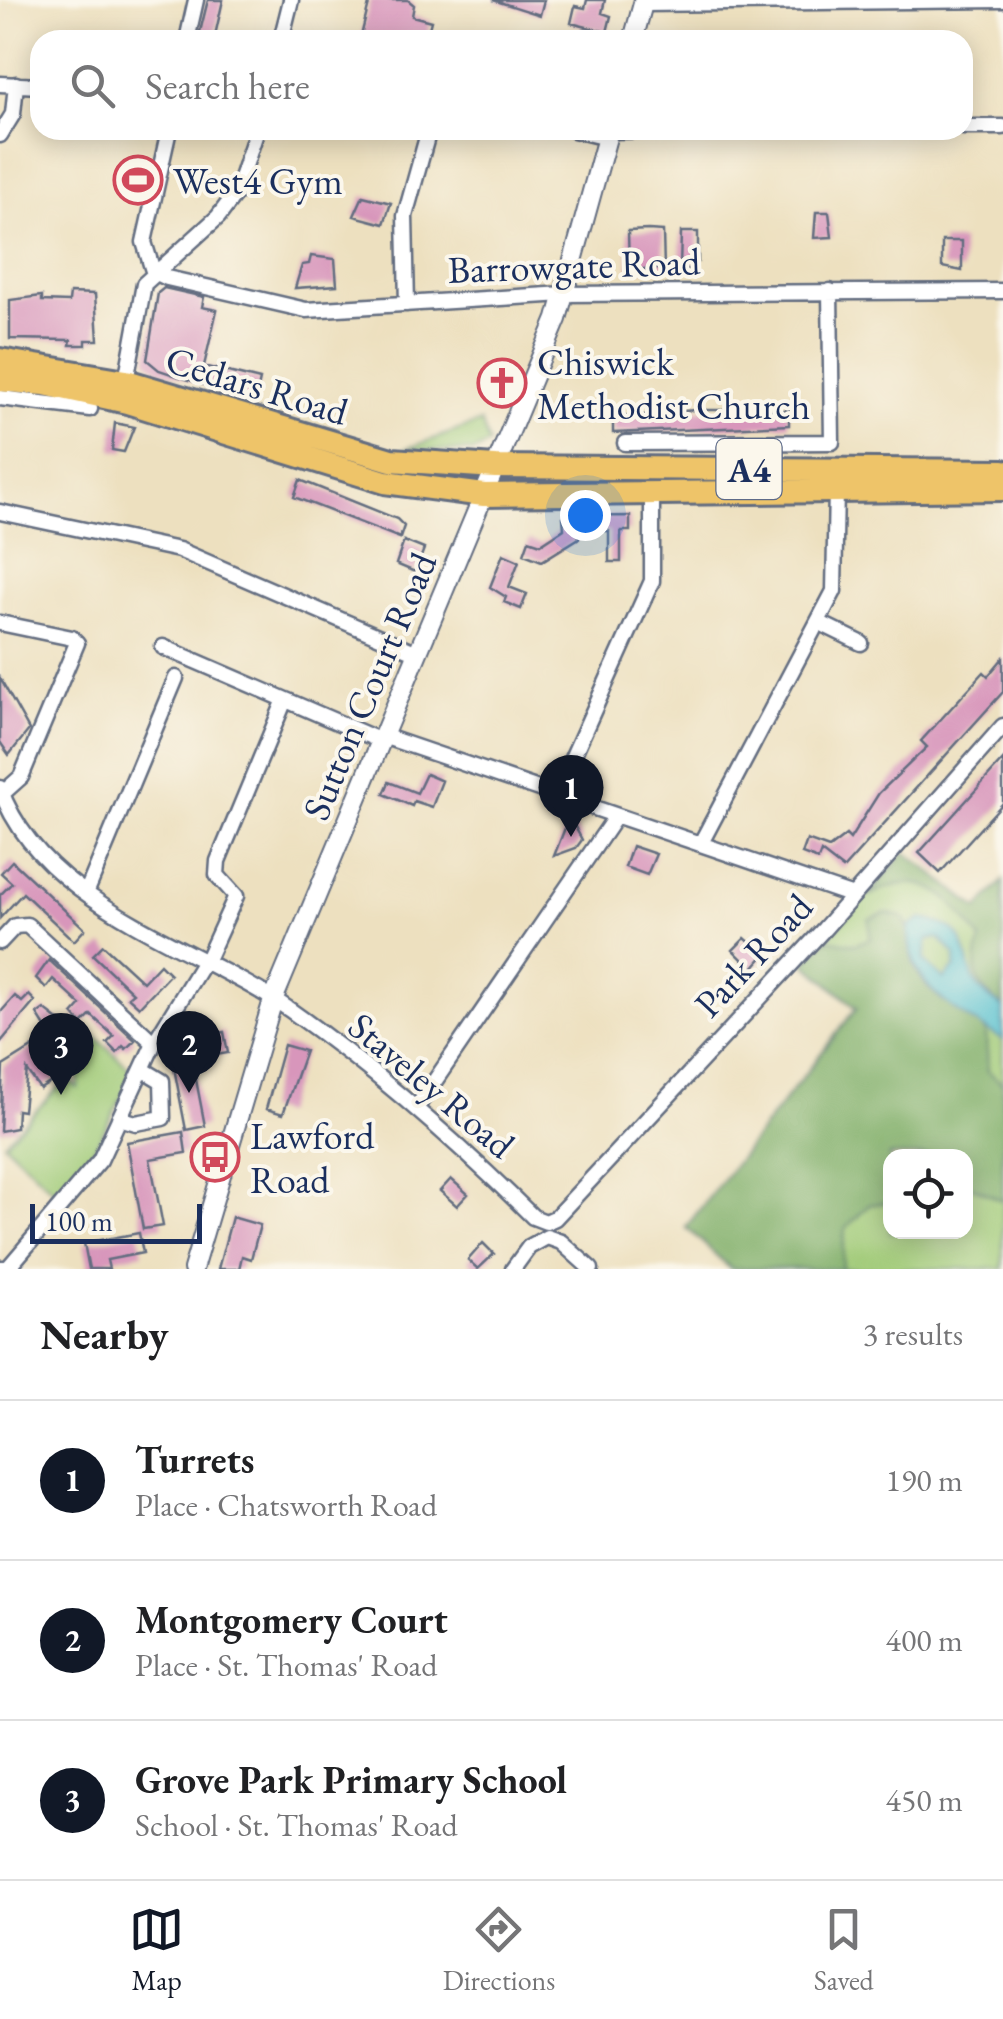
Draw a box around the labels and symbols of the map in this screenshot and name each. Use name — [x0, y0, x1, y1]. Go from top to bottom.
sports icon: West4 Gym — [112, 154, 164, 206]
place label: West4 Gym — [173, 156, 343, 205]
street label: Barrowgate Road — [447, 236, 702, 294]
street label: Cedars Road — [160, 334, 355, 436]
place label: Chiswick Methodist Church — [537, 337, 810, 430]
church icon: Chiswick Methodist Church — [476, 357, 528, 409]
road number: A4 — [716, 439, 782, 499]
your location — [560, 490, 611, 541]
street label: Sutton Court Road — [291, 544, 448, 827]
pin: 1 — [538, 754, 604, 837]
street label: Park Road — [683, 882, 823, 1027]
street label: Staveley Road — [339, 1001, 526, 1169]
pin: 2 — [156, 1010, 222, 1093]
pin: 3 — [28, 1012, 94, 1095]
place label: Lawford Road — [250, 1111, 375, 1204]
bus stop icon: Lawford Road — [189, 1131, 241, 1183]
scale bar — [30, 1199, 202, 1244]

